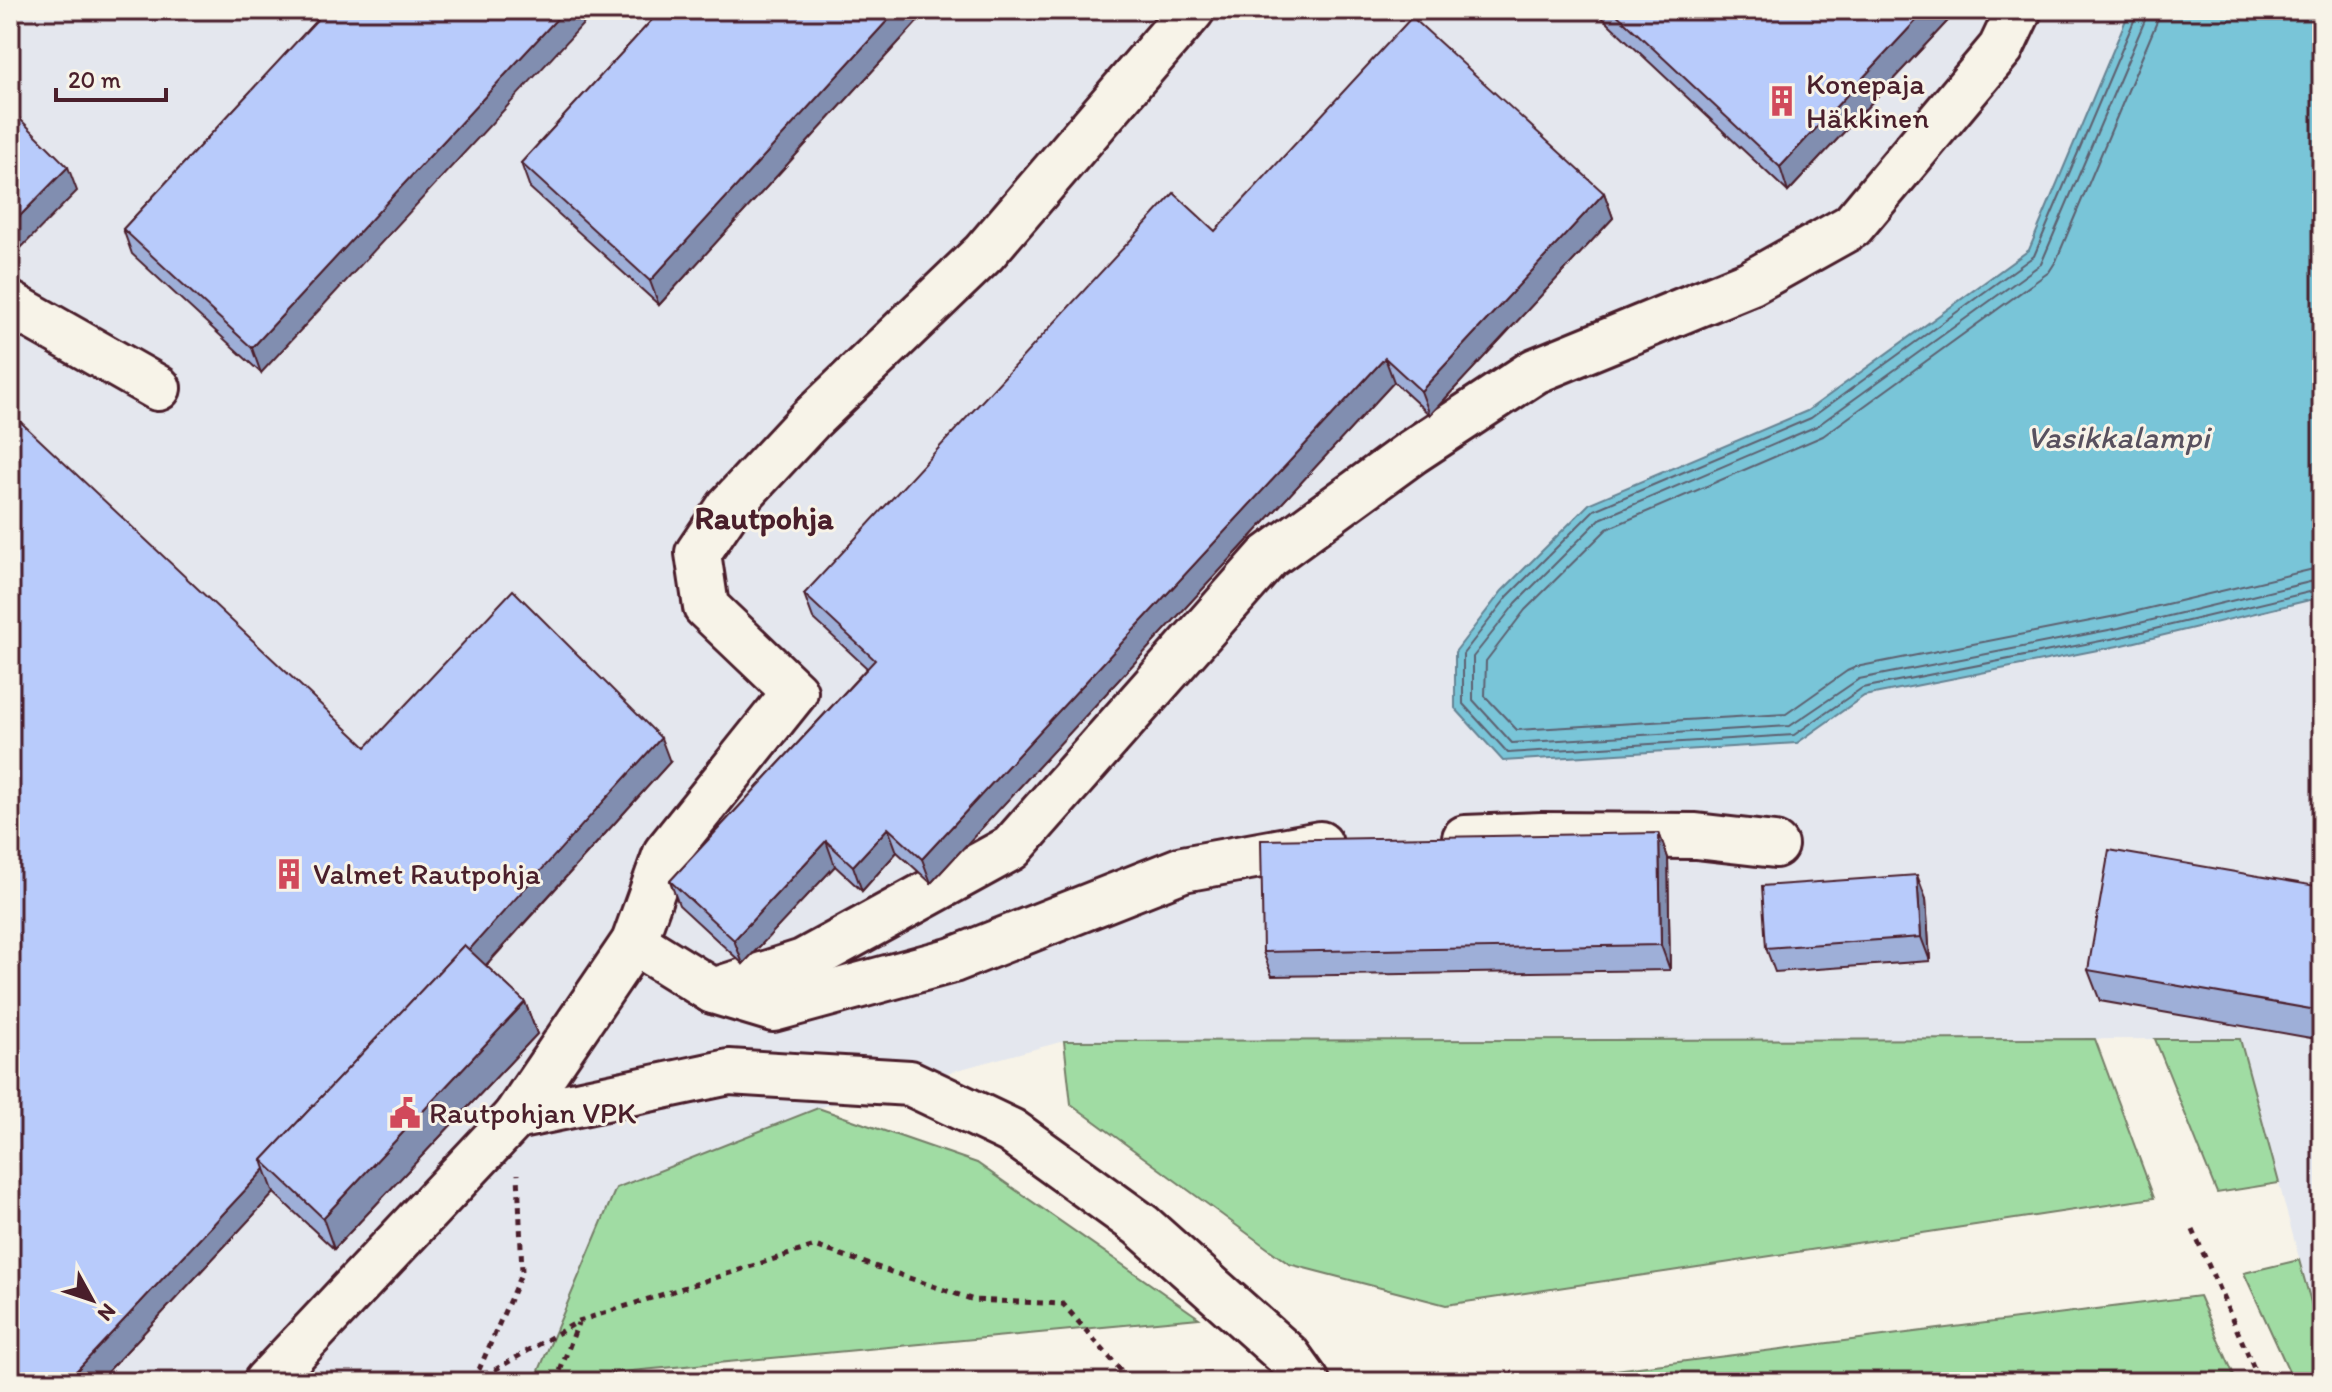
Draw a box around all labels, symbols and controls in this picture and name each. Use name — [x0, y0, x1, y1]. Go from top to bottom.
scale bar — [56, 52, 166, 102]
text: 20 m — [68, 65, 121, 94]
place label: Konepaja Häkkinen — [1806, 65, 1929, 136]
building icon: Konepaja Häkkinen — [1765, 84, 1799, 118]
water label: Vasikkalampi — [2027, 418, 2212, 456]
district label: Rautpohja — [694, 499, 834, 537]
place label: Valmet Rautpohja — [313, 855, 541, 892]
building icon: Valmet Rautpohja — [272, 857, 306, 891]
place label: Rautpohjan VPK — [429, 1094, 636, 1131]
public building icon: Rautpohjan VPK — [388, 1096, 422, 1130]
north arrow — [52, 1260, 132, 1340]
text: N — [92, 1298, 122, 1327]

